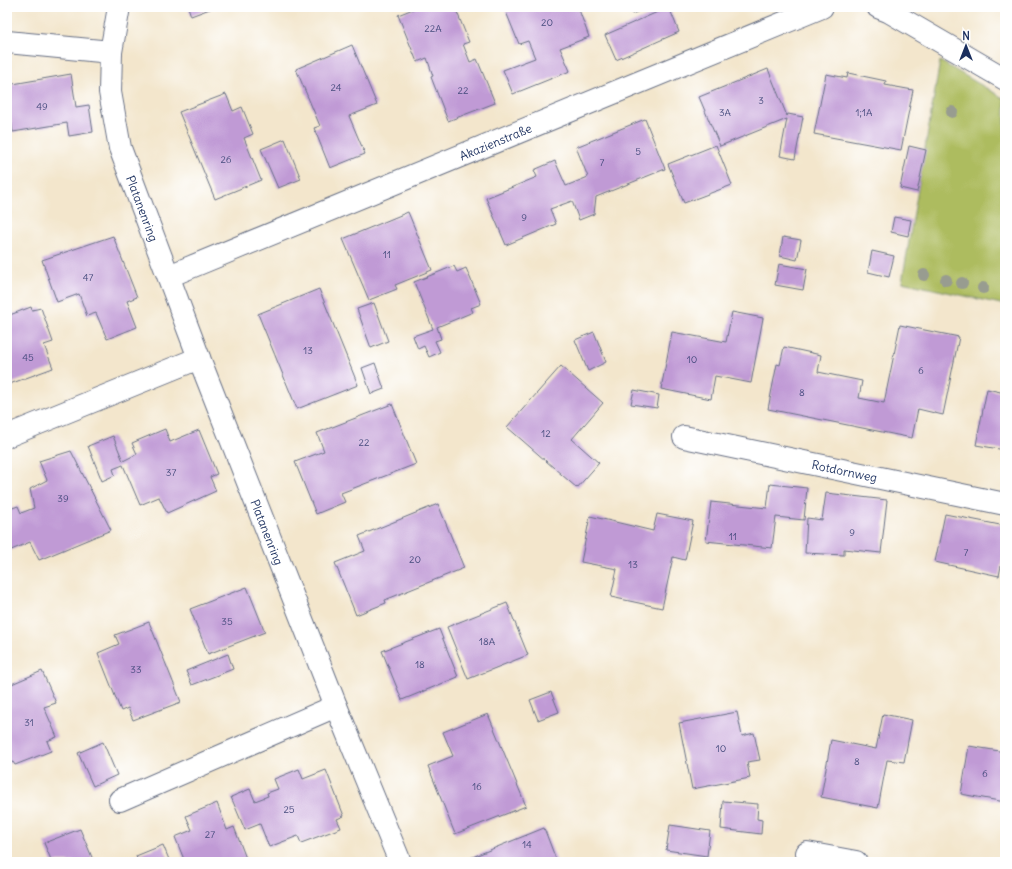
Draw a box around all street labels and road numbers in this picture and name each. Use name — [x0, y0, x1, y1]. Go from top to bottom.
street label: Akazienstraße — [457, 120, 534, 163]
street label: Platanenring — [123, 173, 162, 243]
street label: Rotdornweg — [810, 456, 879, 485]
street label: Platanenring — [248, 497, 287, 567]

